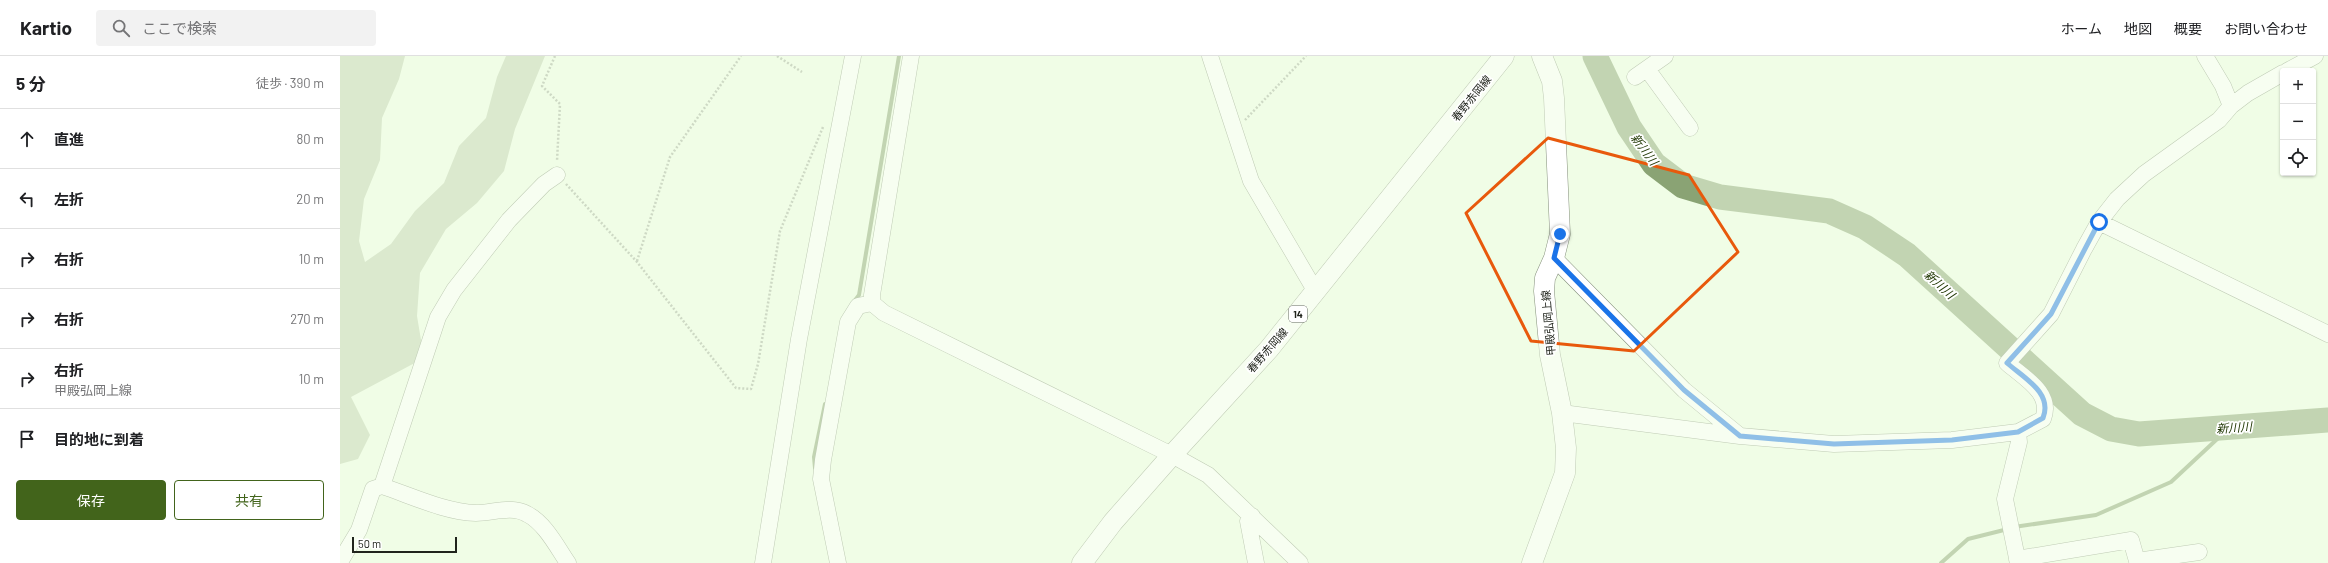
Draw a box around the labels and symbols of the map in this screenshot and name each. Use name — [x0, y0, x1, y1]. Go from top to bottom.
street label: 春野赤岡線 — [1449, 73, 1493, 123]
water label: 新川川 — [1629, 130, 1663, 169]
route start — [2090, 213, 2108, 231]
route end — [1551, 225, 1569, 243]
water label: 新川川 — [1922, 267, 1960, 303]
street label: 甲殿弘岡上線 — [1539, 290, 1557, 356]
road number: 14 — [1289, 306, 1307, 322]
street label: 春野赤岡線 — [1244, 325, 1290, 375]
water label: 新川川 — [2216, 419, 2254, 435]
scale bar — [352, 535, 457, 554]

